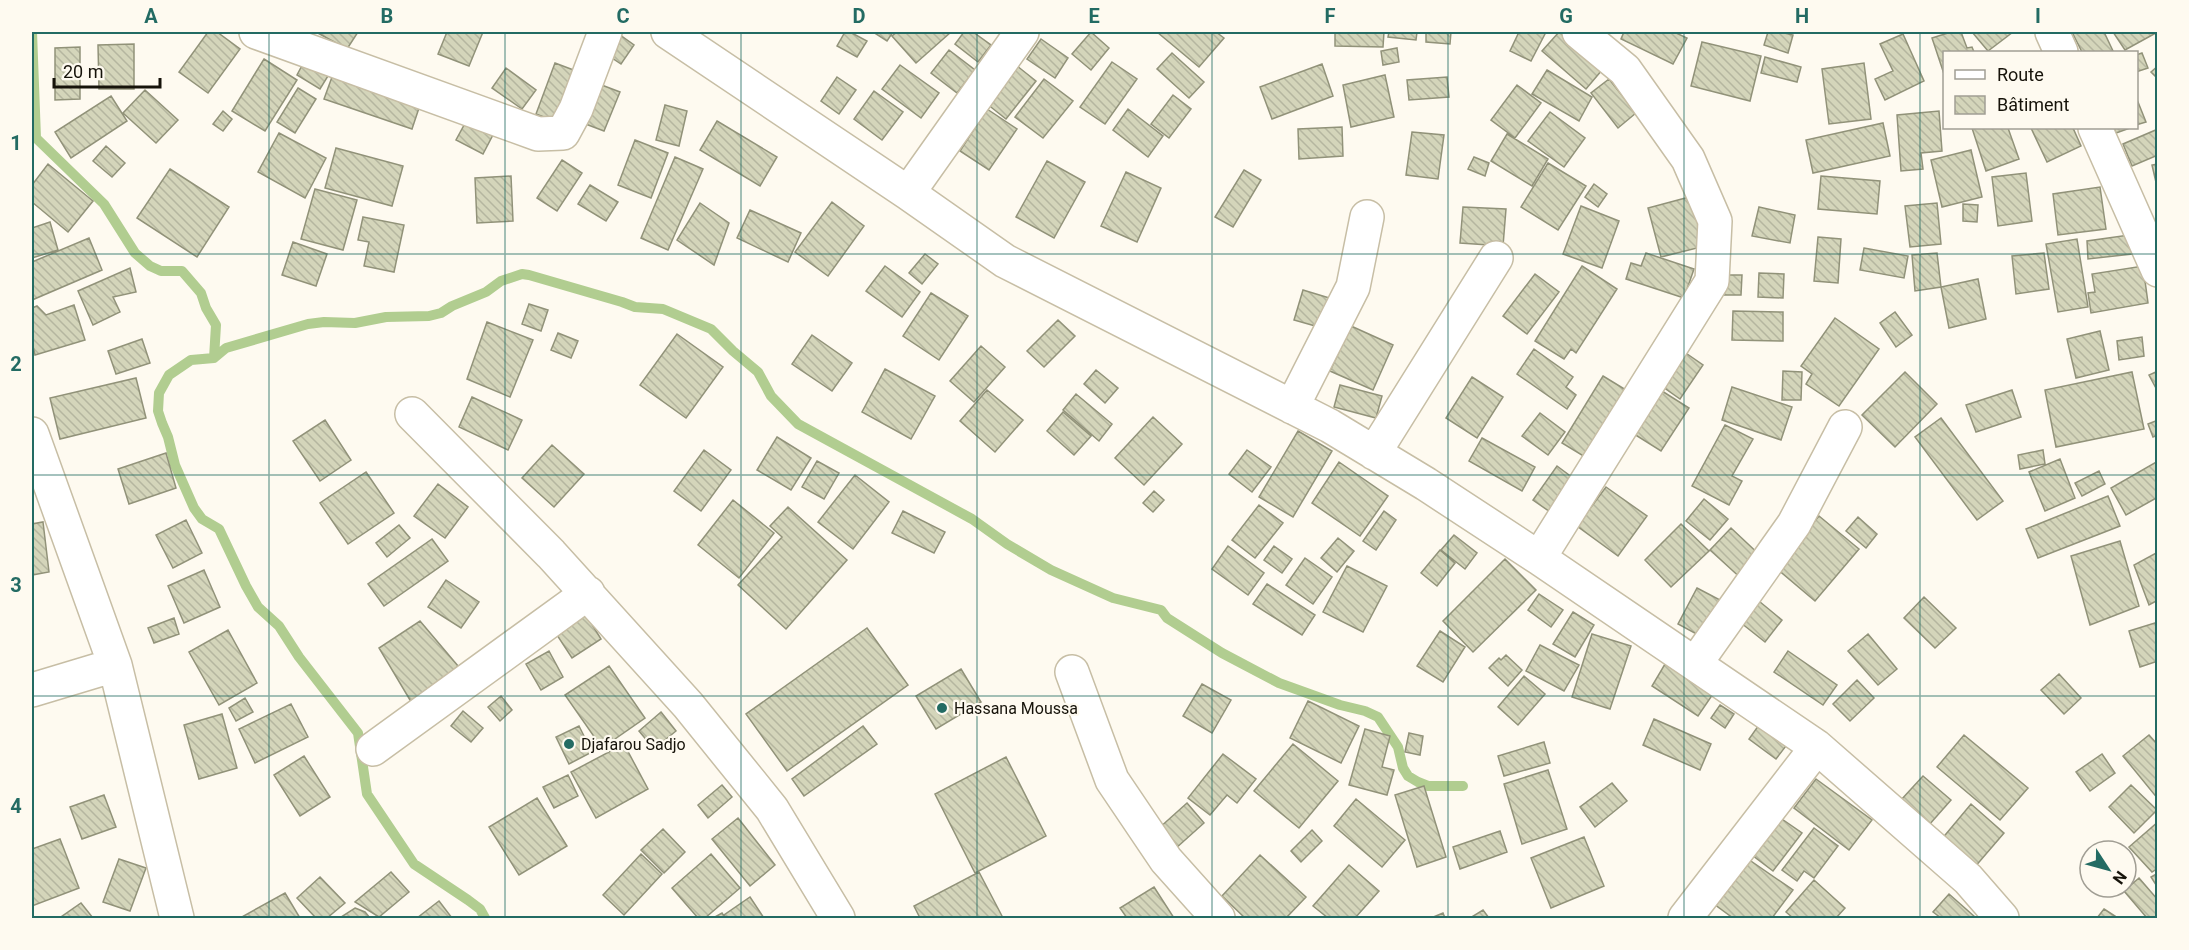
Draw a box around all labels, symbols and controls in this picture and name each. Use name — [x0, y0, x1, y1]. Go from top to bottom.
text: A — [144, 4, 158, 28]
text: B — [381, 4, 393, 28]
text: C — [616, 4, 630, 28]
text: D — [853, 4, 866, 28]
text: E — [1088, 4, 1100, 28]
text: F — [1325, 4, 1336, 28]
text: G — [1559, 4, 1573, 28]
text: H — [1795, 4, 1809, 28]
text: I — [2035, 4, 2041, 28]
scale bar — [54, 51, 160, 89]
legend — [1943, 51, 2138, 129]
text: 20 m — [63, 61, 103, 82]
text: Route — [1997, 64, 2044, 85]
text: Bâtiment — [1997, 94, 2070, 115]
text: 1 — [10, 131, 22, 155]
text: 2 — [10, 352, 22, 376]
text: 3 — [10, 573, 22, 597]
place label: Hassana Moussa — [954, 699, 1078, 718]
marker: Hassana Moussa — [935, 701, 949, 715]
place label: Djafarou Sadjo — [581, 735, 686, 754]
marker: Djafarou Sadjo — [562, 737, 576, 751]
text: 4 — [10, 794, 22, 818]
north arrow — [2078, 839, 2138, 899]
text: N — [2109, 867, 2131, 888]

